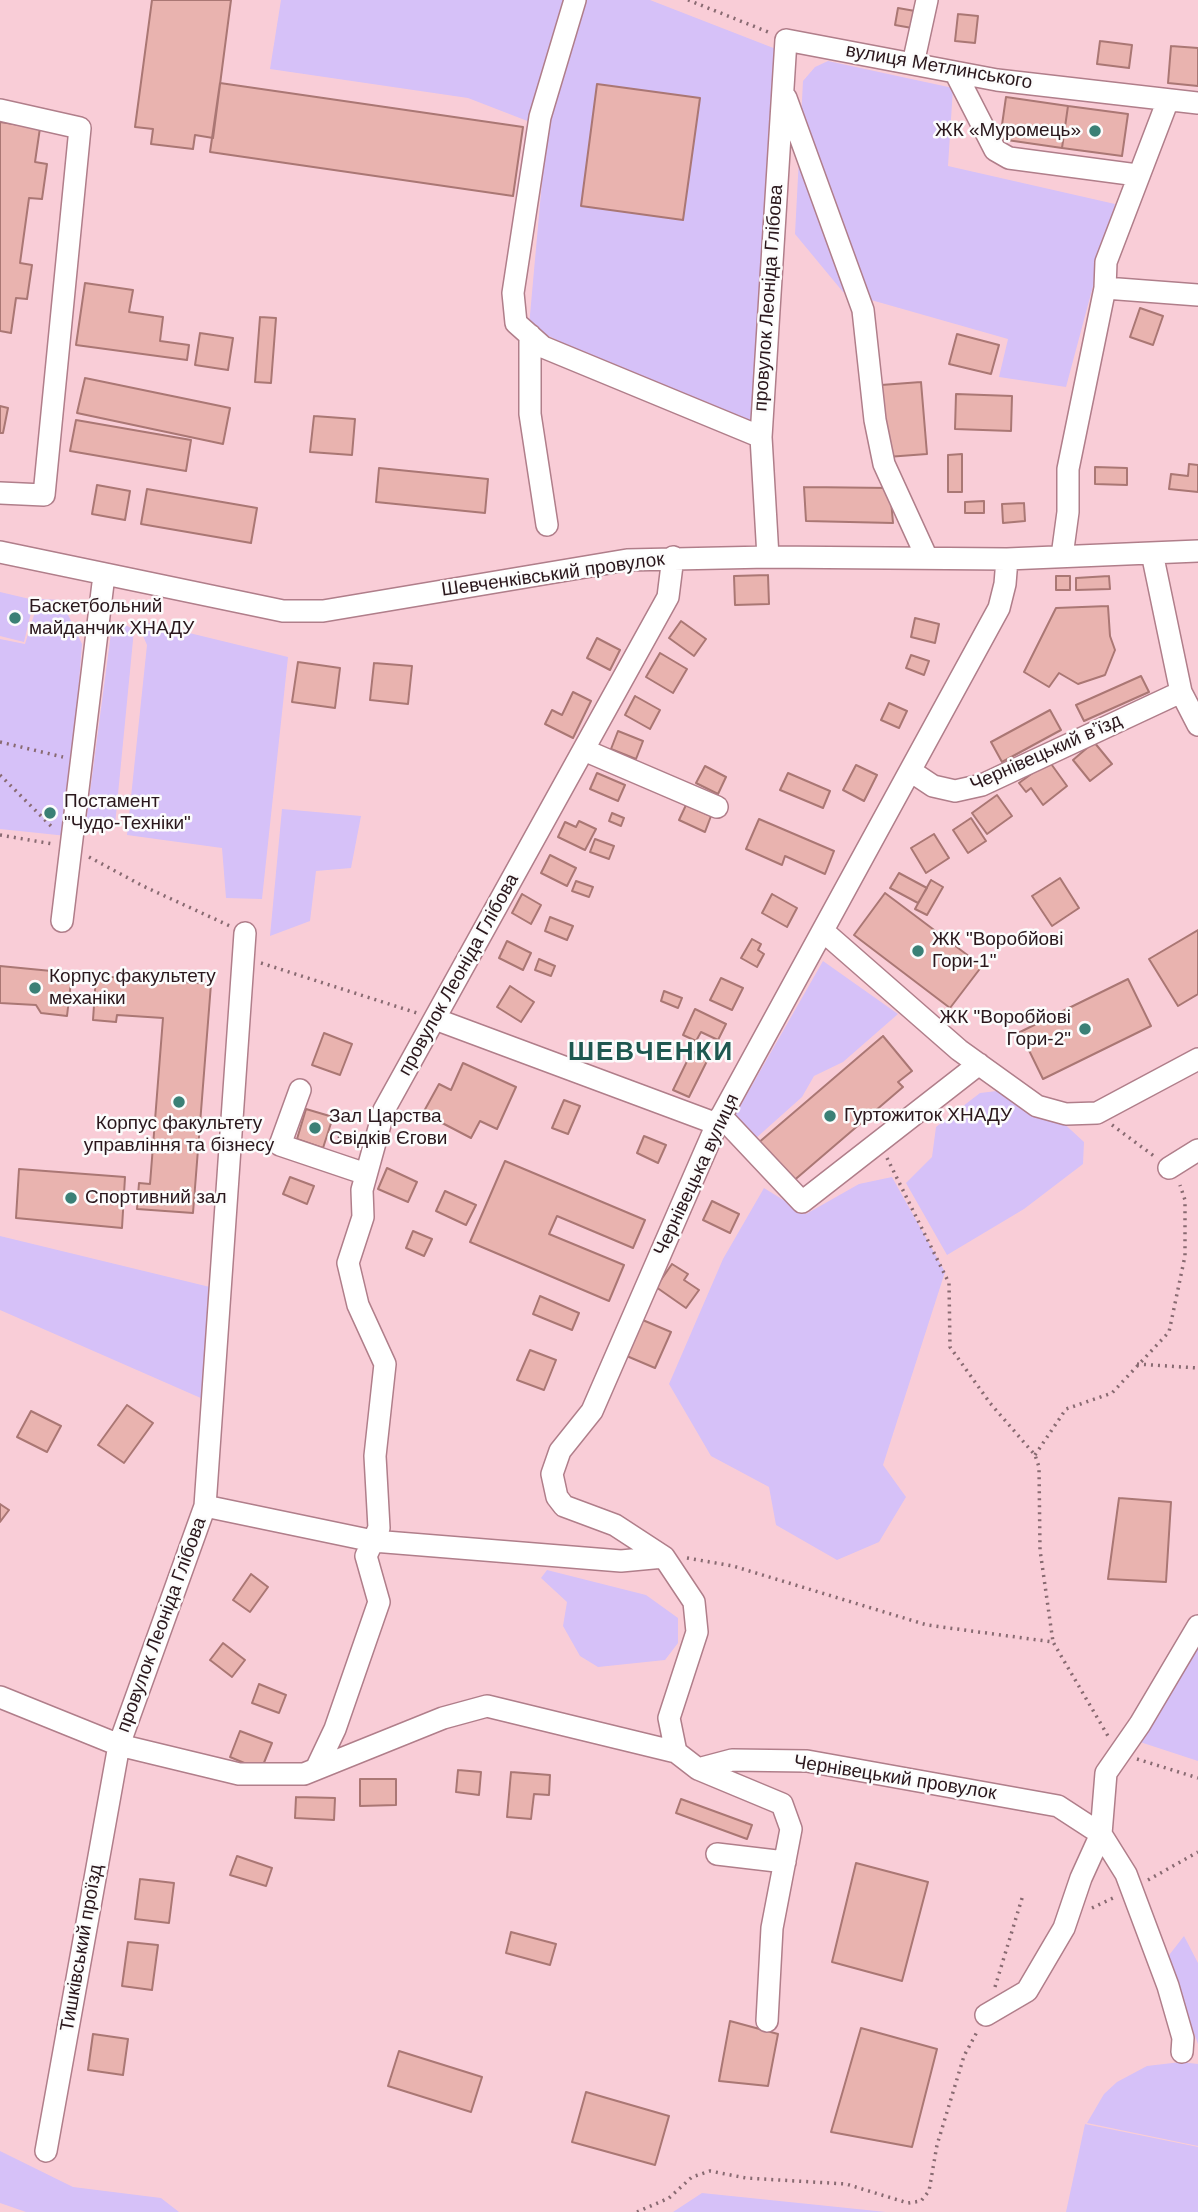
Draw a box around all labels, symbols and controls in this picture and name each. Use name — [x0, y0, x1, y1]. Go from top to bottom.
street label: вулиця Метлинського — [844, 39, 1034, 95]
place label: ЖК «Муромець» — [935, 120, 1081, 142]
marker: ЖК «Муромець» — [1087, 123, 1103, 139]
street label: провулок Леоніда Глібова — [750, 184, 788, 412]
street label: Шевченківський провулок — [440, 548, 666, 602]
place label: Баскетбольний майданчик ХНАДУ — [29, 596, 194, 640]
marker: Баскетбольний майданчик ХНАДУ — [7, 610, 23, 626]
street label: Чернівецький вʼїзд — [967, 709, 1125, 797]
place label: Постамент "Чудо-Техніки" — [64, 791, 191, 835]
marker: Постамент "Чудо-Техніки" — [42, 805, 58, 821]
street label: провулок Леоніда Глібова — [394, 870, 524, 1080]
place label: ЖК "Воробйові Гори-1" — [932, 929, 1063, 973]
marker: ЖК "Воробйові Гори-1" — [910, 943, 926, 959]
place label: Корпус факультету механіки — [49, 966, 216, 1010]
marker: Корпус факультету механіки — [27, 980, 43, 996]
place label: ЖК "Воробйові Гори-2" — [940, 1007, 1071, 1051]
marker: ЖК "Воробйові Гори-2" — [1077, 1021, 1093, 1037]
district label: ШЕВЧЕНКИ — [569, 1037, 733, 1069]
street label: Чернівецька вулиця — [649, 1090, 745, 1260]
marker: Корпус факультету управління та бізнесу — [171, 1094, 187, 1110]
place label: Гуртожиток ХНАДУ — [844, 1105, 1012, 1127]
place label: Зал Царства Свідків Єгови — [329, 1106, 447, 1150]
marker: Гуртожиток ХНАДУ — [822, 1108, 838, 1124]
place label: Корпус факультету управління та бізнесу — [84, 1113, 274, 1157]
marker: Зал Царства Свідків Єгови — [307, 1120, 323, 1136]
place label: Спортивний зал — [85, 1187, 226, 1209]
marker: Спортивний зал — [63, 1190, 79, 1206]
street label: провулок Леоніда Глібова — [112, 1514, 212, 1736]
street label: Чернівецький провулок — [792, 1751, 998, 1805]
street label: Тишківський проїзд — [56, 1863, 108, 2033]

